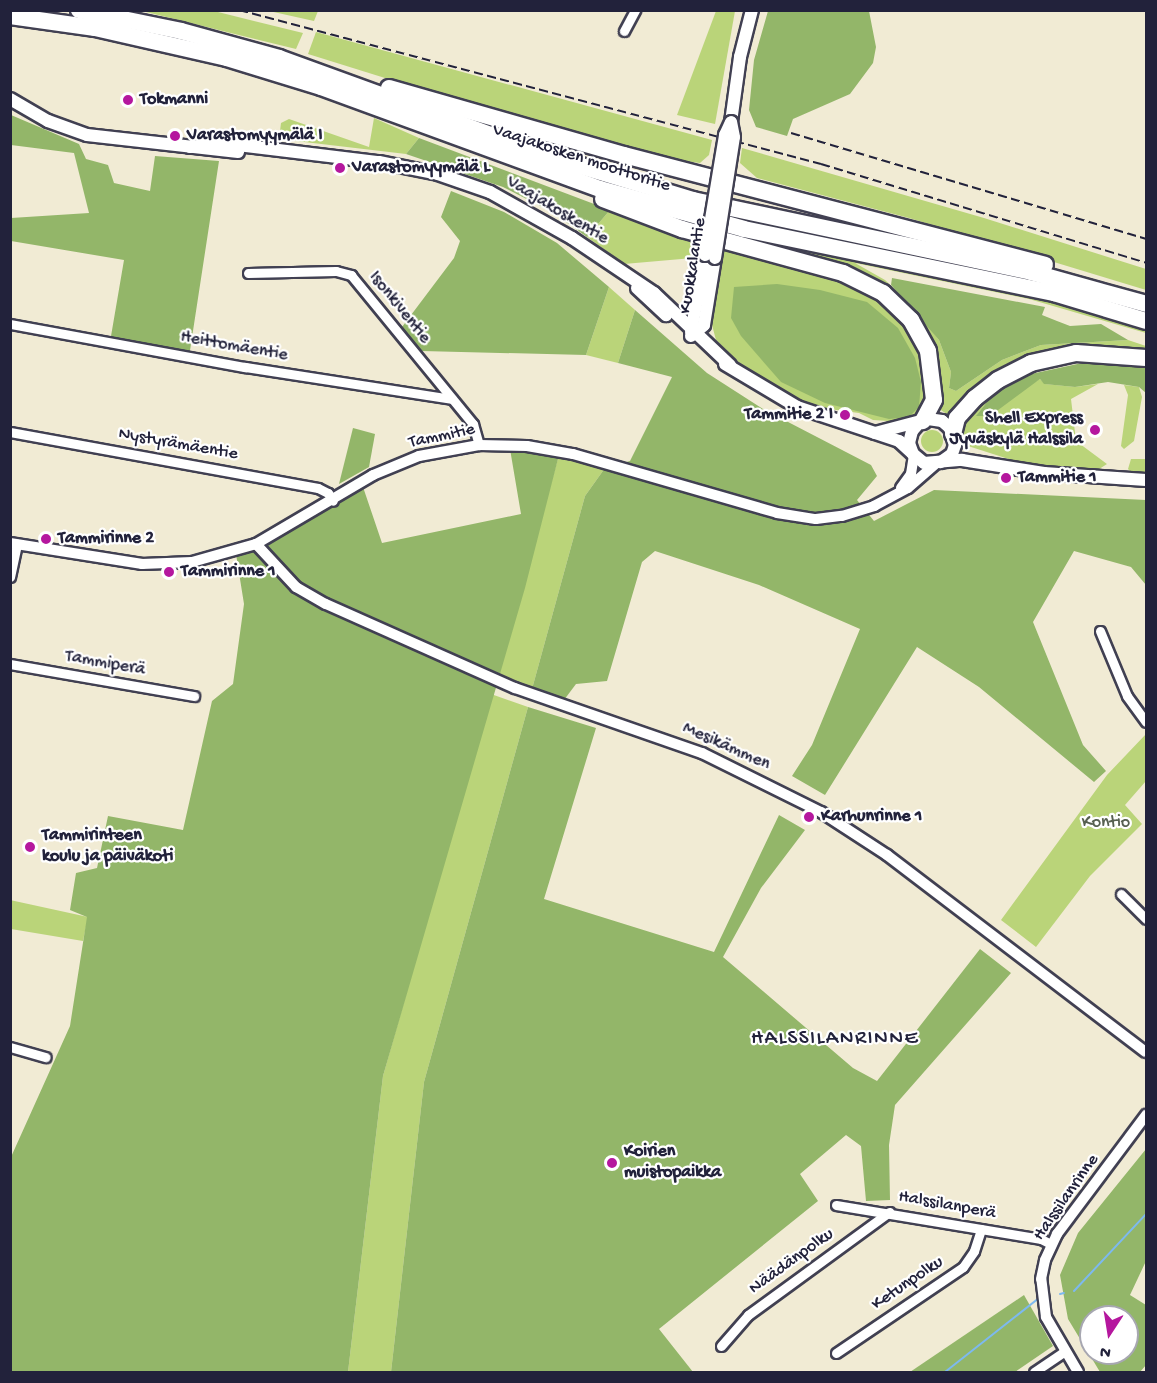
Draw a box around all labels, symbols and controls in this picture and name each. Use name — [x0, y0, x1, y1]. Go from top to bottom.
place label: Tokmanni — [140, 89, 208, 111]
marker: Tokmanni — [121, 93, 135, 107]
street label: Vaajakosken moottoritie — [489, 120, 673, 198]
place label: Varastomyymälä I — [187, 125, 323, 147]
marker: Varastomyymälä I — [168, 129, 182, 143]
place label: Varastomyymälä L — [352, 157, 490, 179]
marker: Varastomyymälä L — [333, 161, 347, 175]
street label: Vaajakoskentie — [502, 172, 612, 250]
street label: Kuokkalantie — [676, 217, 712, 315]
street label: Isonkiventie — [363, 267, 435, 349]
street label: Heittomäentie — [179, 327, 289, 367]
place label: Tammitie 2 I — [744, 404, 833, 426]
marker: Tammitie 2 I — [838, 408, 852, 422]
place label: Shell Express Jyväskylä Halssila — [950, 409, 1083, 452]
street label: Tammitie — [407, 419, 477, 455]
marker: Shell Express Jyväskylä Halssila — [1088, 423, 1102, 437]
street label: Nystyrämäentie — [117, 424, 239, 466]
place label: Tammitie 1 — [1018, 467, 1096, 489]
marker: Tammitie 1 — [999, 471, 1013, 485]
place label: Tammirinne 2 — [58, 528, 154, 550]
marker: Tammirinne 2 — [39, 532, 53, 546]
place label: Tammirinne 1 — [181, 561, 276, 583]
marker: Tammirinne 1 — [162, 565, 176, 579]
street label: Tammiperä — [63, 646, 147, 682]
street label: Mesikämmen — [679, 718, 773, 776]
place label: Karhunrinne 1 — [821, 806, 922, 828]
marker: Karhunrinne 1 — [802, 810, 816, 824]
park label: Kontio — [1082, 812, 1130, 834]
place label: Tammirinteen koulu ja päiväkoti — [42, 826, 173, 868]
marker: Tammirinteen koulu ja päiväkoti — [23, 840, 37, 854]
district label: HALSSILANRINNE — [751, 1027, 919, 1053]
place label: Koirien muistopaikka — [624, 1142, 721, 1184]
street label: Halssilanrinne — [1029, 1151, 1105, 1245]
marker: Koirien muistopaikka — [605, 1156, 619, 1170]
street label: Halssilanperä — [897, 1187, 997, 1225]
street label: Näädänpolku — [745, 1224, 839, 1300]
street label: Ketunpolku — [868, 1252, 948, 1316]
north arrow — [1079, 1305, 1139, 1365]
text: N — [1098, 1341, 1113, 1362]

